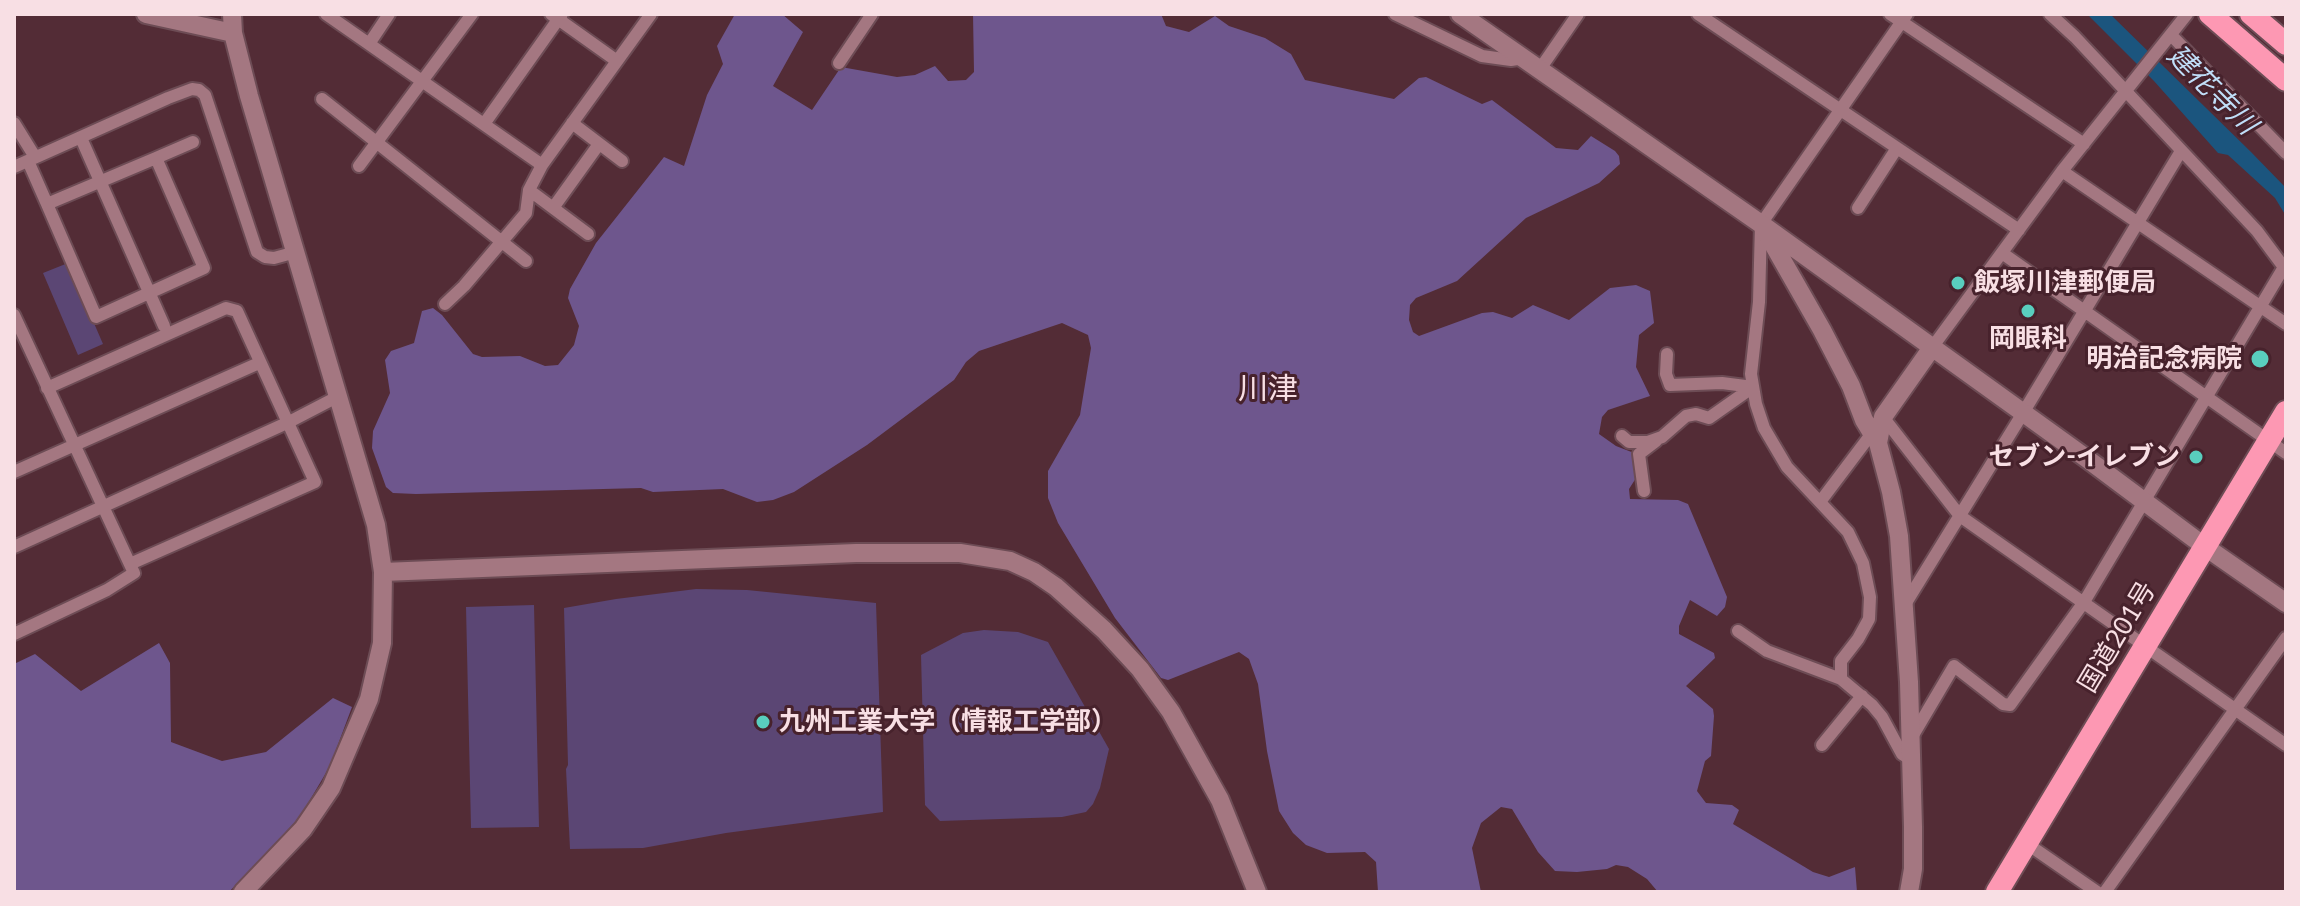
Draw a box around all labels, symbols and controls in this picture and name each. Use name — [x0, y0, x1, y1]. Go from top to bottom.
water label: 建花寺川 — [2161, 39, 2263, 141]
place label: 飯塚川津郵便局 — [1974, 267, 2156, 299]
marker: 飯塚川津郵便局 — [1949, 274, 1967, 292]
marker: 岡眼科 — [2019, 302, 2037, 320]
place label: 岡眼科 — [1989, 323, 2067, 355]
place label: 明治記念病院 — [2086, 343, 2242, 375]
marker: 明治記念病院 — [2249, 348, 2271, 370]
district label: 川津 — [1238, 371, 1298, 407]
place label: セブン-イレブン — [1988, 441, 2180, 473]
marker: セブン-イレブン — [2187, 448, 2205, 466]
street label: 国道201号 — [2072, 576, 2162, 698]
place label: 九州工業大学（情報工学部） — [779, 706, 1117, 738]
marker: 九州工業大学（情報工学部） — [754, 713, 772, 731]

